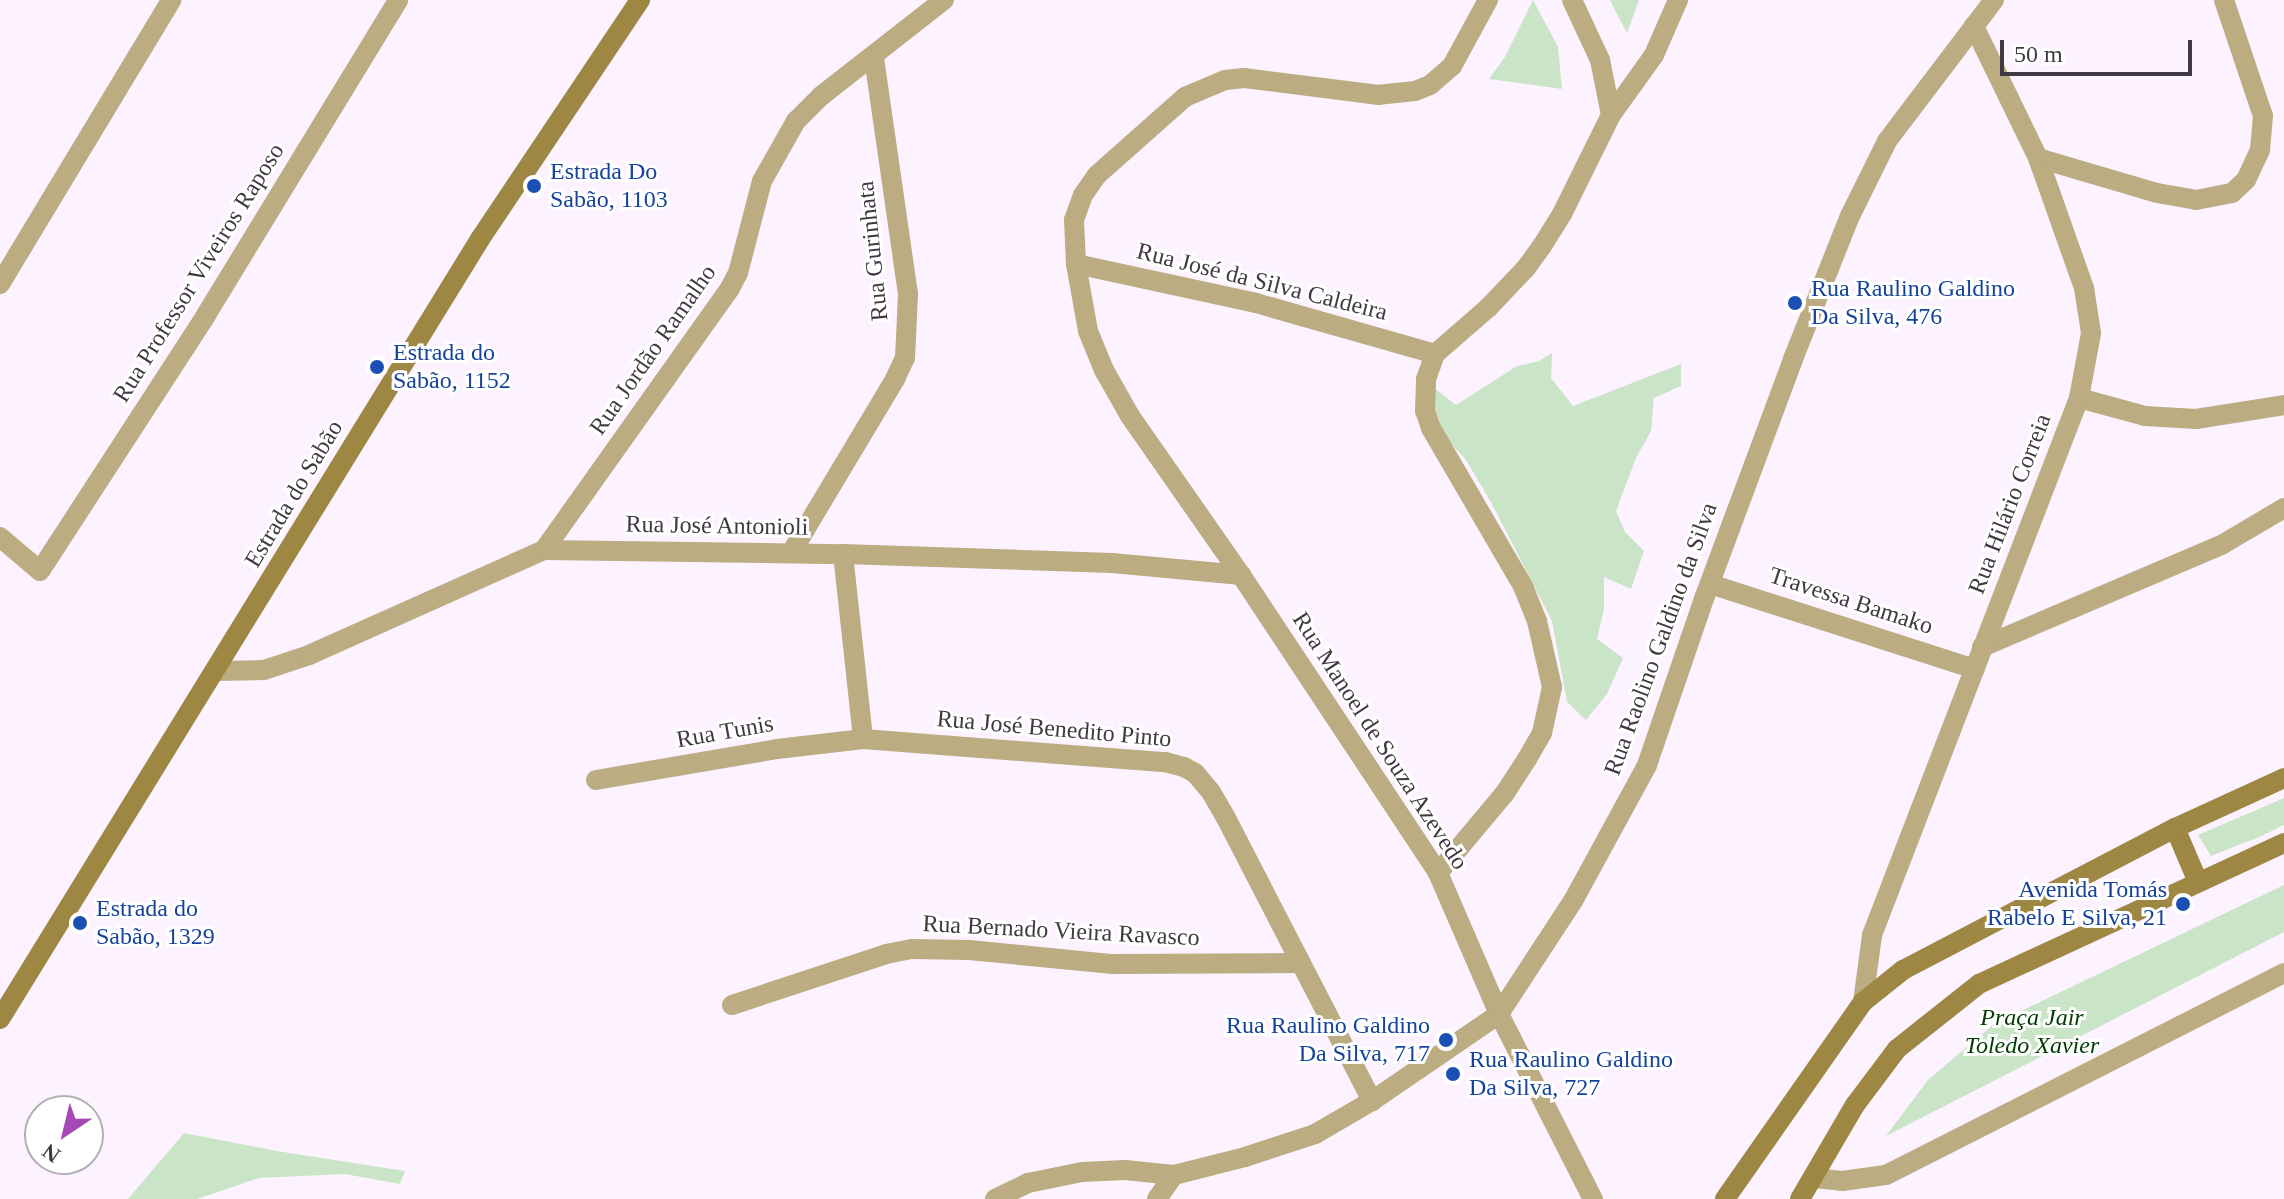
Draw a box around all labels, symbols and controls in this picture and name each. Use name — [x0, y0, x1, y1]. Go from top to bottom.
scale bar — [2004, 24, 2196, 74]
text: 50 m — [2014, 41, 2063, 67]
street label: Rua Professor Viveiros Raposo — [107, 138, 291, 408]
place label: Estrada Do Sabão, 1103 — [550, 158, 668, 214]
marker: Estrada Do Sabão, 1103 — [525, 177, 543, 195]
street label: Rua Gurinhata — [851, 180, 895, 322]
street label: Rua José da Silva Caldeira — [1134, 237, 1390, 327]
street label: Rua Jordão Ramalho — [583, 259, 723, 441]
place label: Rua Raulino Galdino Da Silva, 476 — [1811, 275, 2015, 331]
marker: Rua Raulino Galdino Da Silva, 476 — [1786, 294, 1804, 312]
place label: Estrada do Sabão, 1152 — [393, 339, 511, 395]
marker: Estrada do Sabão, 1152 — [368, 358, 386, 376]
street label: Rua Hilário Correia — [1962, 410, 2058, 598]
street label: Estrada do Sabão — [239, 415, 349, 573]
street label: Rua Raolino Galdino da Silva — [1598, 499, 1724, 779]
street label: Rua José Antonioli — [625, 510, 809, 542]
street label: Travessa Bamako — [1766, 561, 1936, 641]
street label: Rua Manoel de Souza Azevedo — [1286, 606, 1474, 876]
street label: Rua José Benedito Pinto — [936, 704, 1172, 754]
street label: Rua Tunis — [674, 709, 776, 755]
place label: Avenida Tomás Rabelo E Silva, 21 — [1987, 876, 2167, 932]
place label: Estrada do Sabão, 1329 — [96, 895, 215, 951]
marker: Avenida Tomás Rabelo E Silva, 21 — [2174, 895, 2192, 913]
street label: Rua Bernado Vieira Ravasco — [922, 909, 1200, 953]
marker: Estrada do Sabão, 1329 — [71, 914, 89, 932]
park label: Praça Jair Toledo Xavier — [1965, 1004, 2099, 1060]
place label: Rua Raulino Galdino Da Silva, 717 — [1226, 1012, 1430, 1068]
marker: Rua Raulino Galdino Da Silva, 717 — [1437, 1031, 1455, 1049]
place label: Rua Raulino Galdino Da Silva, 727 — [1469, 1046, 1673, 1102]
marker: Rua Raulino Galdino Da Silva, 727 — [1444, 1065, 1462, 1083]
north arrow — [24, 1095, 104, 1175]
text: N — [37, 1139, 65, 1168]

